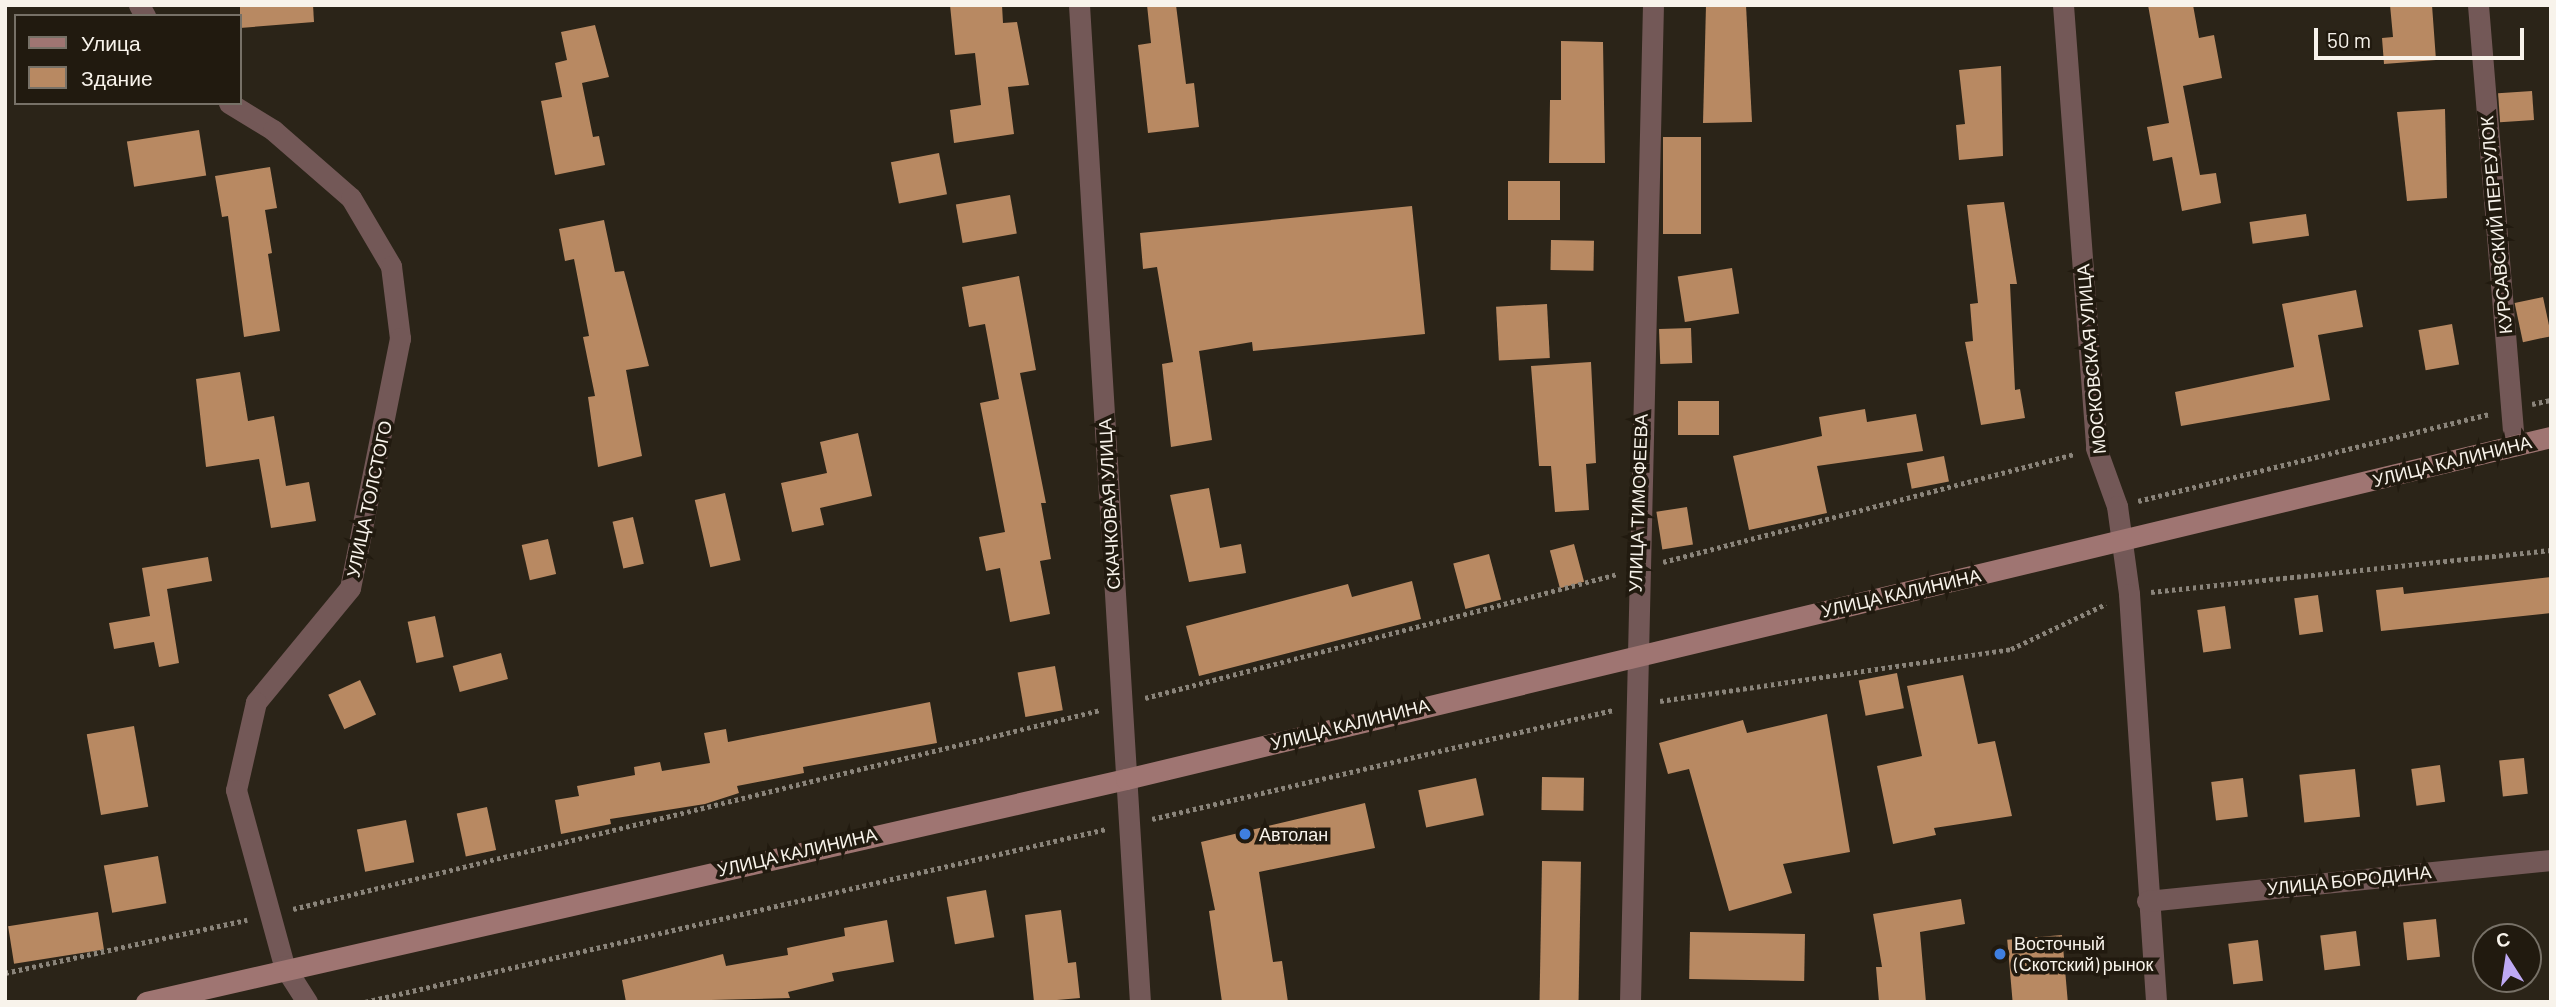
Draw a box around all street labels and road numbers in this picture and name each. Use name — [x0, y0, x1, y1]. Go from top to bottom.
street label: КУРСАВСКИЙ ПЕРЕУЛОК — [2476, 115, 2516, 335]
street label: МОСКОВСКАЯ УЛИЦА — [2072, 263, 2110, 455]
street label: УЛИЦА ТИМОФЕЕВА — [1624, 413, 1652, 593]
street label: СКАЧКОВАЯ УЛИЦА — [1094, 418, 1124, 590]
street label: УЛИЦА ТОЛСТОГО — [342, 419, 396, 579]
street label: УЛИЦА КАЛИНИНА — [2370, 431, 2534, 491]
street label: УЛИЦА КАЛИНИНА — [1819, 564, 1983, 622]
street label: УЛИЦА КАЛИНИНА — [1268, 694, 1432, 754]
street label: УЛИЦА КАЛИНИНА — [715, 823, 879, 881]
street label: УЛИЦА БОРОДИНА — [2266, 861, 2432, 899]

